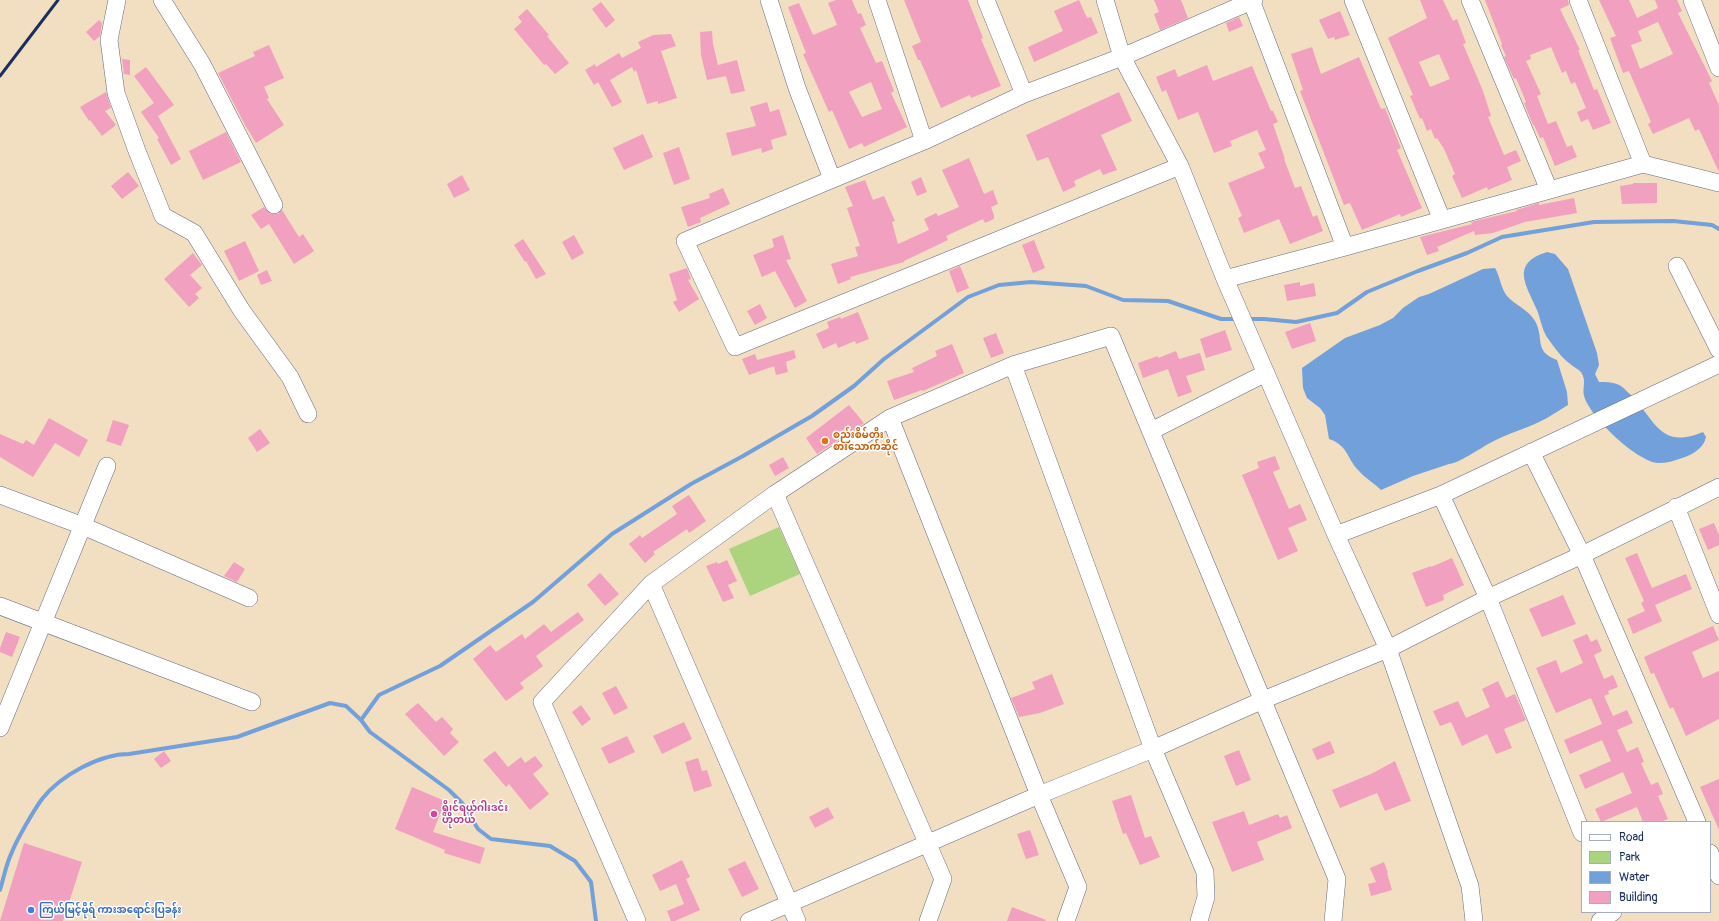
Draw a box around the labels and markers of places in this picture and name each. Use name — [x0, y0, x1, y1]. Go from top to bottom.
place label: စည်းစိမ်တိုး စားသောက်ဆိုင် — [833, 429, 898, 452]
marker: စည်းစိမ်တိုး စားသောက်ဆိုင် — [820, 436, 830, 446]
place label: ရွိုင်ရယ်ဂါးဒင်း ဟိုတယ် — [442, 802, 508, 826]
marker: ရွိုင်ရယ်ဂါးဒင်း ဟိုတယ် — [429, 809, 439, 819]
place label: ကြယ်မြင့်မိုရ် ကားအရောင်းပြခန်း — [39, 904, 181, 916]
marker: ကြယ်မြင့်မိုရ် ကားအရောင်းပြခန်း — [26, 905, 36, 915]

